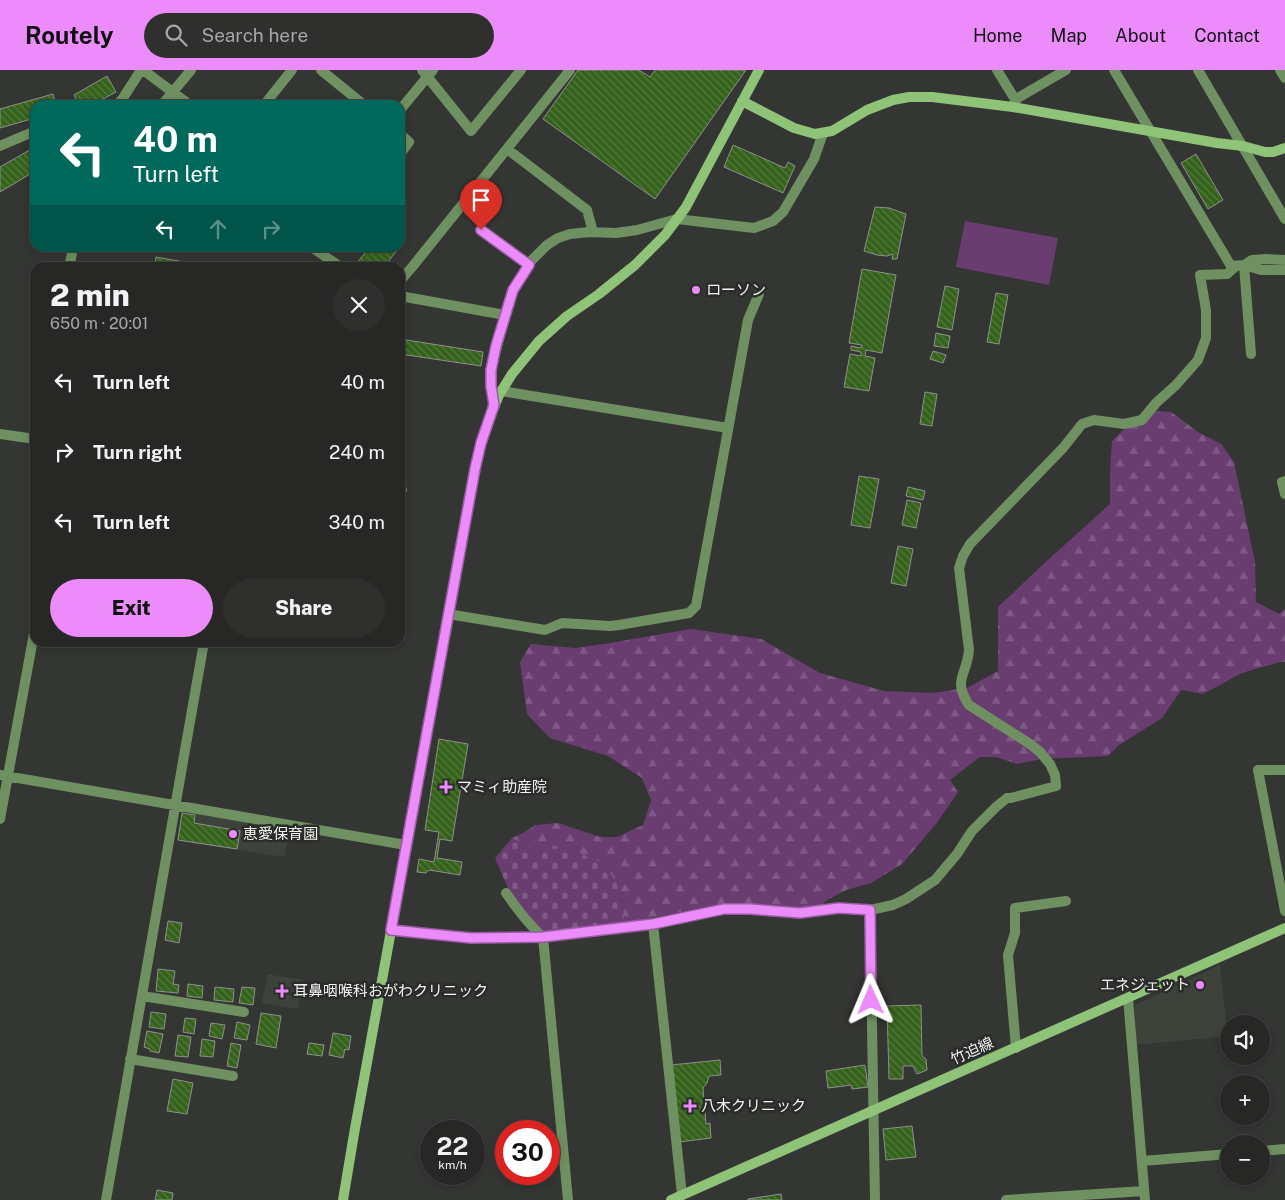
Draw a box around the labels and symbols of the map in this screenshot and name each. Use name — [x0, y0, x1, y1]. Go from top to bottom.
pin — [460, 179, 502, 230]
place label: ローソン — [706, 281, 766, 298]
marker: ローソン — [690, 284, 702, 296]
place label: マミィ助産院 — [457, 778, 547, 795]
marker: マミィ助産院 — [439, 780, 453, 794]
place label: 恵愛保育園 — [243, 825, 318, 842]
marker: 恵愛保育園 — [227, 828, 239, 840]
position arrow — [844, 973, 896, 1025]
place label: エネジェット — [1100, 976, 1190, 993]
marker: エネジェット — [1194, 979, 1206, 991]
place label: 耳鼻咽喉科おがわクリニック — [293, 982, 488, 999]
marker: 耳鼻咽喉科おがわクリニック — [275, 984, 289, 998]
street label: 竹迫線 — [948, 1034, 996, 1067]
place label: 八木クリニック — [701, 1097, 806, 1114]
marker: 八木クリニック — [683, 1099, 697, 1113]
speed limit sign: 30 — [495, 1120, 560, 1185]

